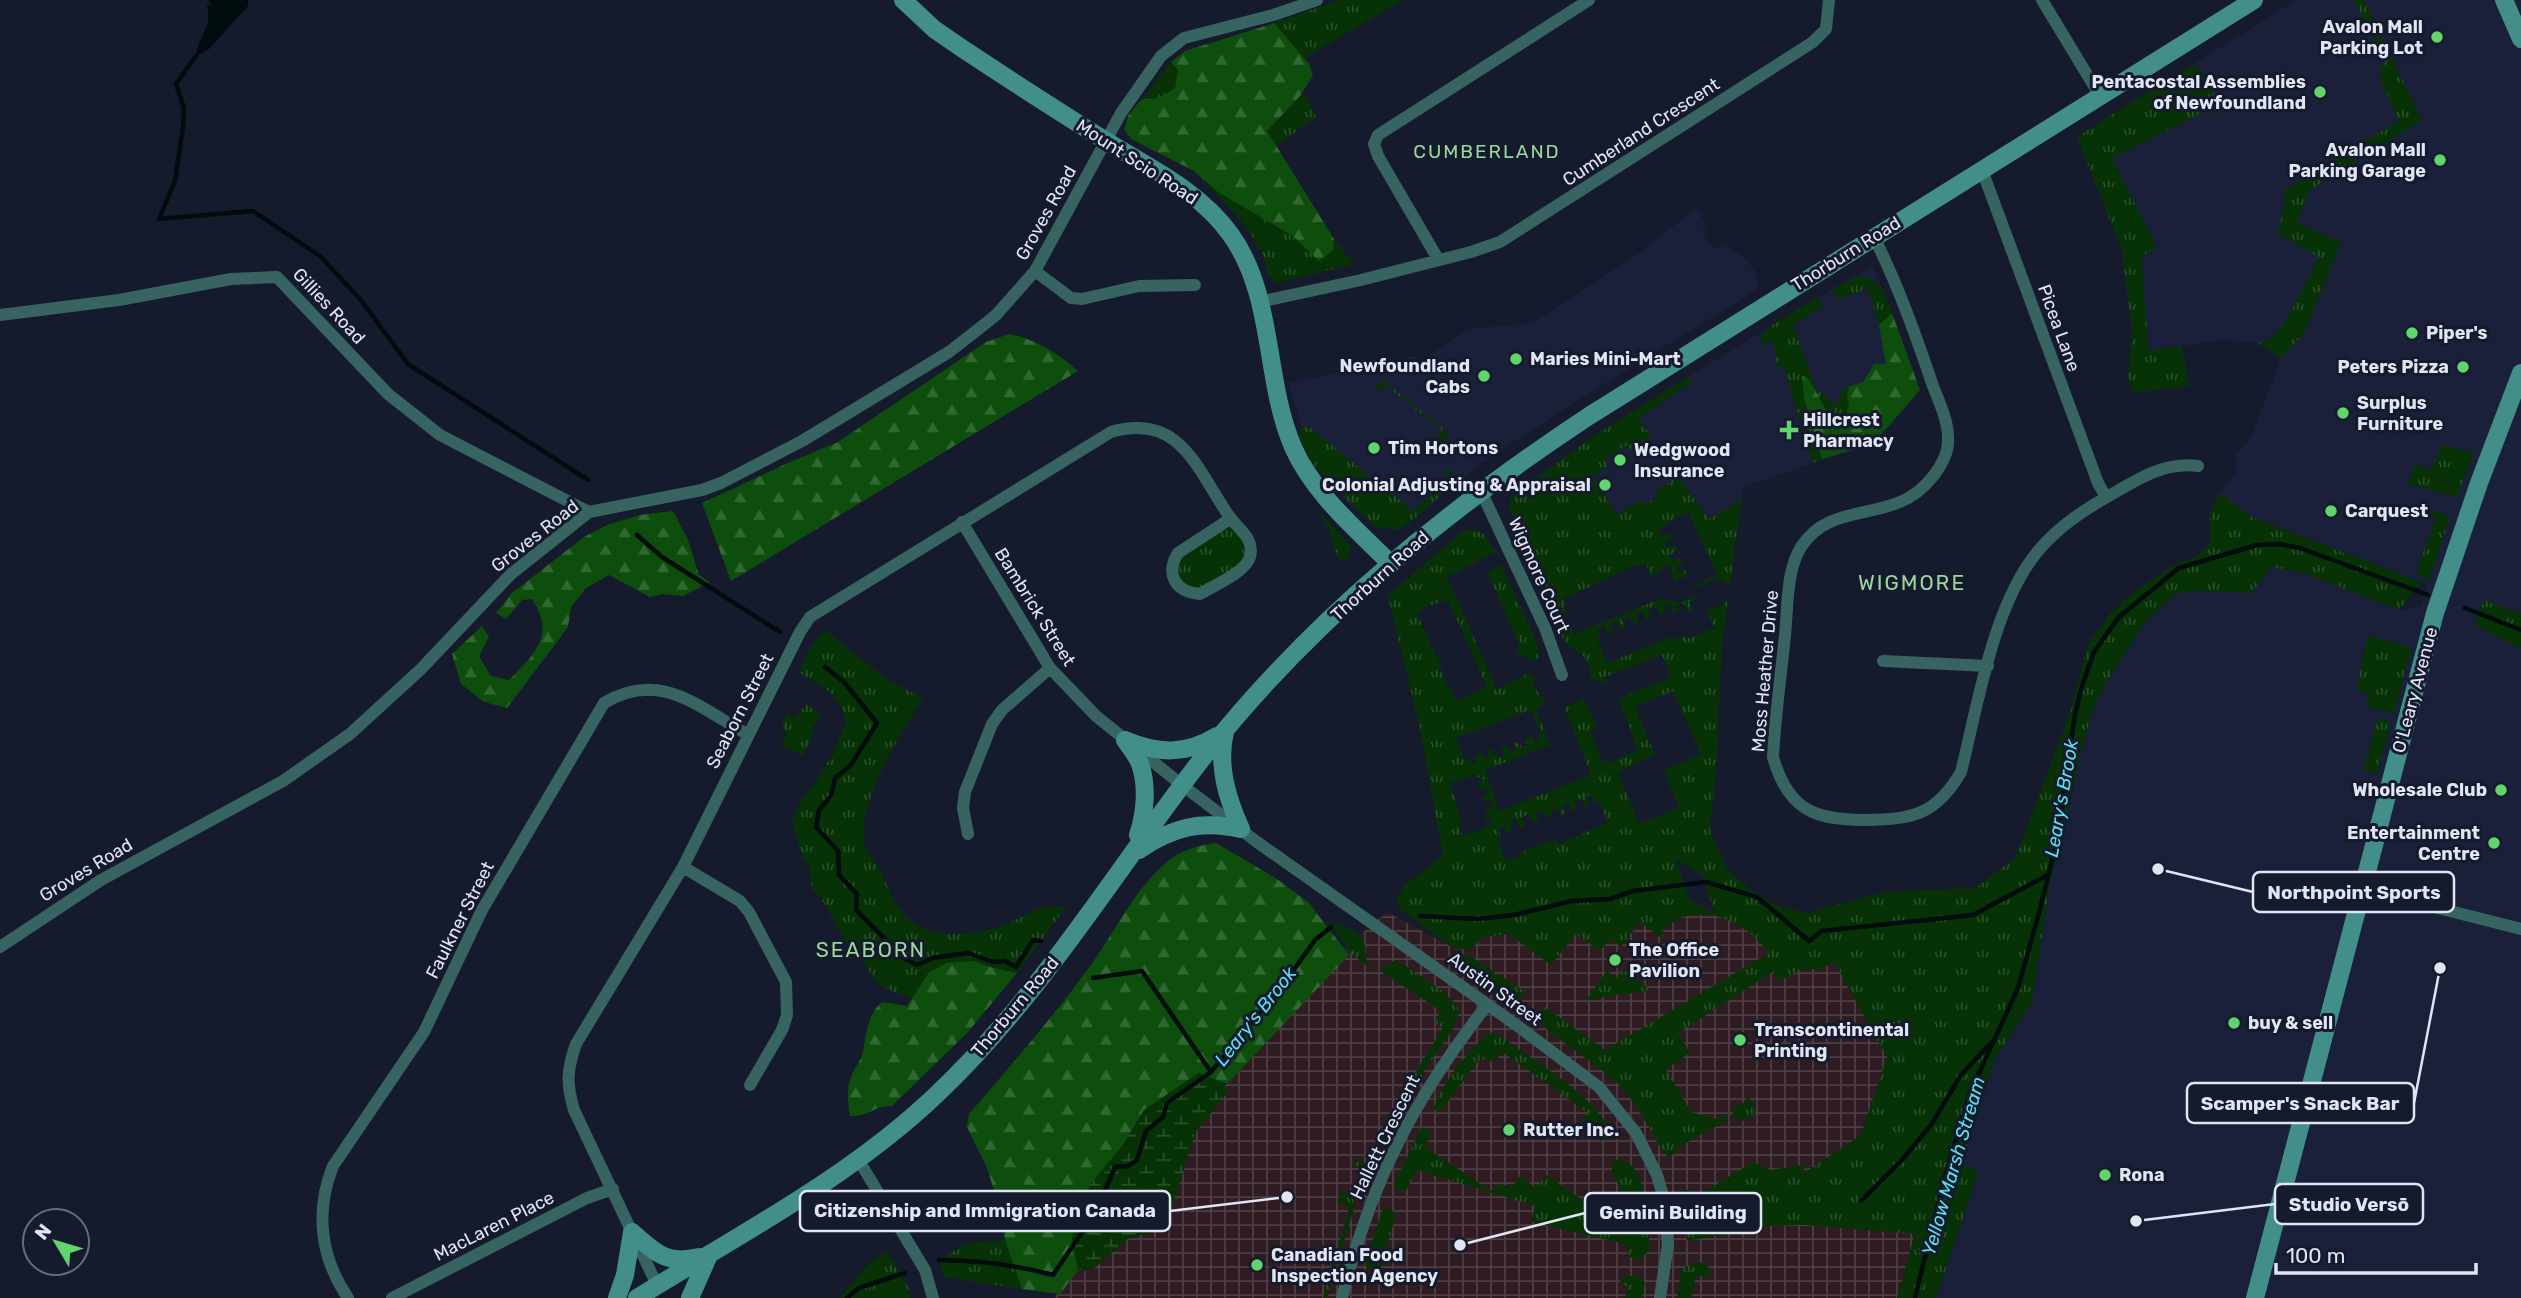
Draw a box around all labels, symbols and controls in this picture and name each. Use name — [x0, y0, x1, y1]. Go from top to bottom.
place label: Avalon Mall Parking Lot — [2320, 16, 2423, 59]
marker: Avalon Mall Parking Lot — [2429, 29, 2445, 45]
place label: Pentacostal Assemblies of Newfoundland — [2091, 71, 2306, 114]
street label: Cumberland Crescent — [1558, 73, 1724, 191]
marker: Pentacostal Assemblies of Newfoundland — [2312, 84, 2328, 100]
street label: Mount Scio Road — [1072, 114, 1202, 210]
place label: Avalon Mall Parking Garage — [2288, 139, 2426, 182]
district label: CUMBERLAND — [1413, 140, 1561, 163]
marker: Avalon Mall Parking Garage — [2432, 152, 2448, 168]
street label: Groves Road — [1011, 162, 1081, 264]
street label: Thorburn Road — [1787, 212, 1905, 296]
street label: Gillies Road — [288, 263, 370, 349]
street label: Picea Lane — [2033, 281, 2085, 375]
place label: Piper's — [2426, 322, 2488, 344]
marker: Piper's — [2404, 325, 2420, 341]
place label: Maries Mini-Mart — [1530, 348, 1681, 370]
marker: Maries Mini-Mart — [1508, 351, 1524, 367]
place label: Newfoundland Cabs — [1340, 355, 1470, 398]
place label: Peters Pizza — [2337, 356, 2449, 378]
marker: Peters Pizza — [2455, 359, 2471, 375]
marker: Newfoundland Cabs — [1476, 368, 1492, 384]
place label: Surplus Furniture — [2357, 392, 2444, 435]
marker: Surplus Furniture — [2335, 405, 2351, 421]
place label: Hillcrest Pharmacy — [1803, 409, 1894, 452]
marker: Hillcrest Pharmacy — [1781, 422, 1797, 438]
place label: Tim Hortons — [1388, 437, 1498, 459]
place label: Wedgwood Insurance — [1634, 439, 1730, 482]
marker: Tim Hortons — [1366, 440, 1382, 456]
marker: Wedgwood Insurance — [1612, 452, 1628, 468]
place label: Colonial Adjusting & Appraisal — [1322, 474, 1591, 496]
marker: Colonial Adjusting & Appraisal — [1597, 477, 1613, 493]
street label: Groves Road — [487, 495, 583, 577]
place label: Carquest — [2345, 500, 2428, 522]
marker: Carquest — [2323, 503, 2339, 519]
street label: Wigmore Court — [1504, 514, 1574, 636]
street label: Thorburn Road — [1326, 526, 1434, 626]
street label: Bambrick Street — [990, 544, 1080, 670]
district label: WIGMORE — [1858, 570, 1966, 595]
street label: Moss Heather Drive — [1747, 589, 1783, 753]
street label: O'Leary Avenue — [2388, 625, 2442, 755]
street label: Seaborn Street — [701, 650, 779, 772]
water label: Leary's Brook — [2040, 737, 2083, 859]
place label: Wholesale Club — [2353, 779, 2487, 801]
marker: Wholesale Club — [2493, 782, 2509, 798]
place label: Entertainment Centre — [2347, 822, 2480, 865]
street label: Groves Road — [35, 834, 137, 906]
marker: Entertainment Centre — [2486, 835, 2502, 851]
street label: Faulkner Street — [421, 858, 499, 982]
callout: Northpoint Sports — [2253, 872, 2454, 912]
text: Northpoint Sports — [2267, 881, 2441, 904]
district label: SEABORN — [816, 937, 926, 962]
place label: The Office Pavilion — [1629, 939, 1719, 982]
street label: Austin Street — [1444, 948, 1546, 1030]
street label: Thorburn Road — [967, 952, 1063, 1062]
marker: The Office Pavilion — [1607, 952, 1623, 968]
water label: Leary's Brook — [1210, 962, 1301, 1070]
place label: buy & sell — [2248, 1012, 2333, 1034]
marker: buy & sell — [2226, 1015, 2242, 1031]
place label: Transcontinental Printing — [1754, 1019, 1909, 1062]
marker: Transcontinental Printing — [1732, 1032, 1748, 1048]
street label: Hallett Crescent — [1345, 1071, 1425, 1203]
water label: Yellow Marsh Stream — [1917, 1074, 1990, 1258]
callout: Scamper's Snack Bar — [2187, 1083, 2414, 1123]
text: Scamper's Snack Bar — [2201, 1092, 2400, 1115]
place label: Rutter Inc. — [1523, 1119, 1619, 1141]
marker: Rutter Inc. — [1501, 1122, 1517, 1138]
place label: Rona — [2119, 1164, 2165, 1186]
marker: Rona — [2097, 1167, 2113, 1183]
callout: Studio Versō — [2275, 1184, 2423, 1224]
street label: MacLaren Place — [430, 1186, 558, 1266]
callout: Citizenship and Immigration Canada — [800, 1191, 1170, 1231]
callout: Gemini Building — [1585, 1193, 1761, 1233]
text: Studio Versō — [2289, 1193, 2409, 1216]
text: Citizenship and Immigration Canada — [814, 1199, 1156, 1222]
text: Gemini Building — [1599, 1201, 1747, 1224]
north arrow — [21, 1207, 91, 1277]
text: N — [30, 1219, 56, 1244]
scale bar — [2276, 1232, 2476, 1276]
text: 100 m — [2286, 1243, 2345, 1268]
place label: Canadian Food Inspection Agency — [1271, 1244, 1438, 1287]
marker: Canadian Food Inspection Agency — [1249, 1257, 1265, 1273]

